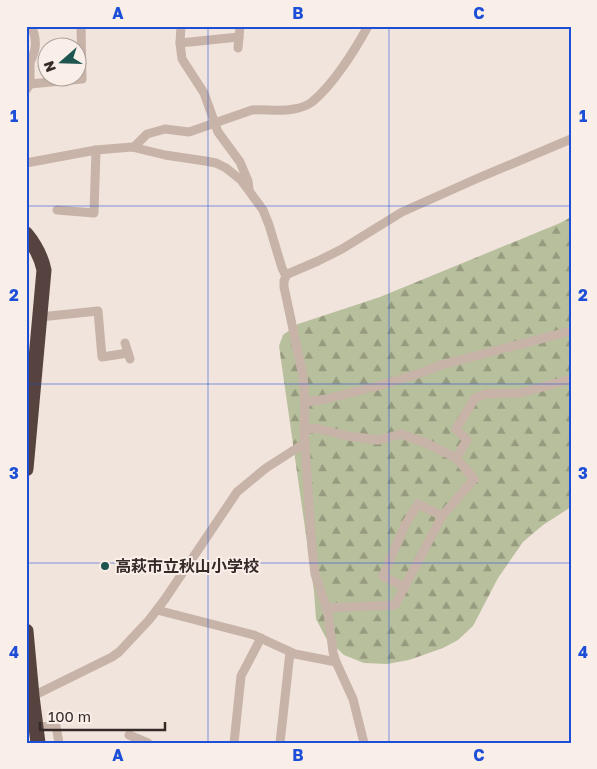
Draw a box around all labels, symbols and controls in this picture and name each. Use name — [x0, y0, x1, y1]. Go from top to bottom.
text: A — [112, 3, 124, 23]
text: B — [292, 3, 304, 23]
text: C — [473, 3, 485, 23]
north arrow — [38, 38, 88, 88]
text: N — [40, 59, 59, 75]
text: 1 — [10, 106, 18, 126]
text: 1 — [579, 106, 587, 126]
text: 2 — [9, 285, 19, 305]
text: 2 — [578, 285, 588, 305]
text: 3 — [9, 463, 19, 483]
text: 3 — [578, 463, 588, 483]
place label: 高萩市立秋山小学校 — [115, 556, 259, 576]
marker: 高萩市立秋山小学校 — [99, 560, 111, 572]
text: 4 — [9, 642, 19, 662]
text: 4 — [578, 642, 588, 662]
scale bar — [40, 699, 165, 731]
text: 100 m — [48, 707, 91, 725]
text: A — [112, 745, 124, 765]
text: B — [292, 745, 304, 765]
text: C — [473, 745, 485, 765]

